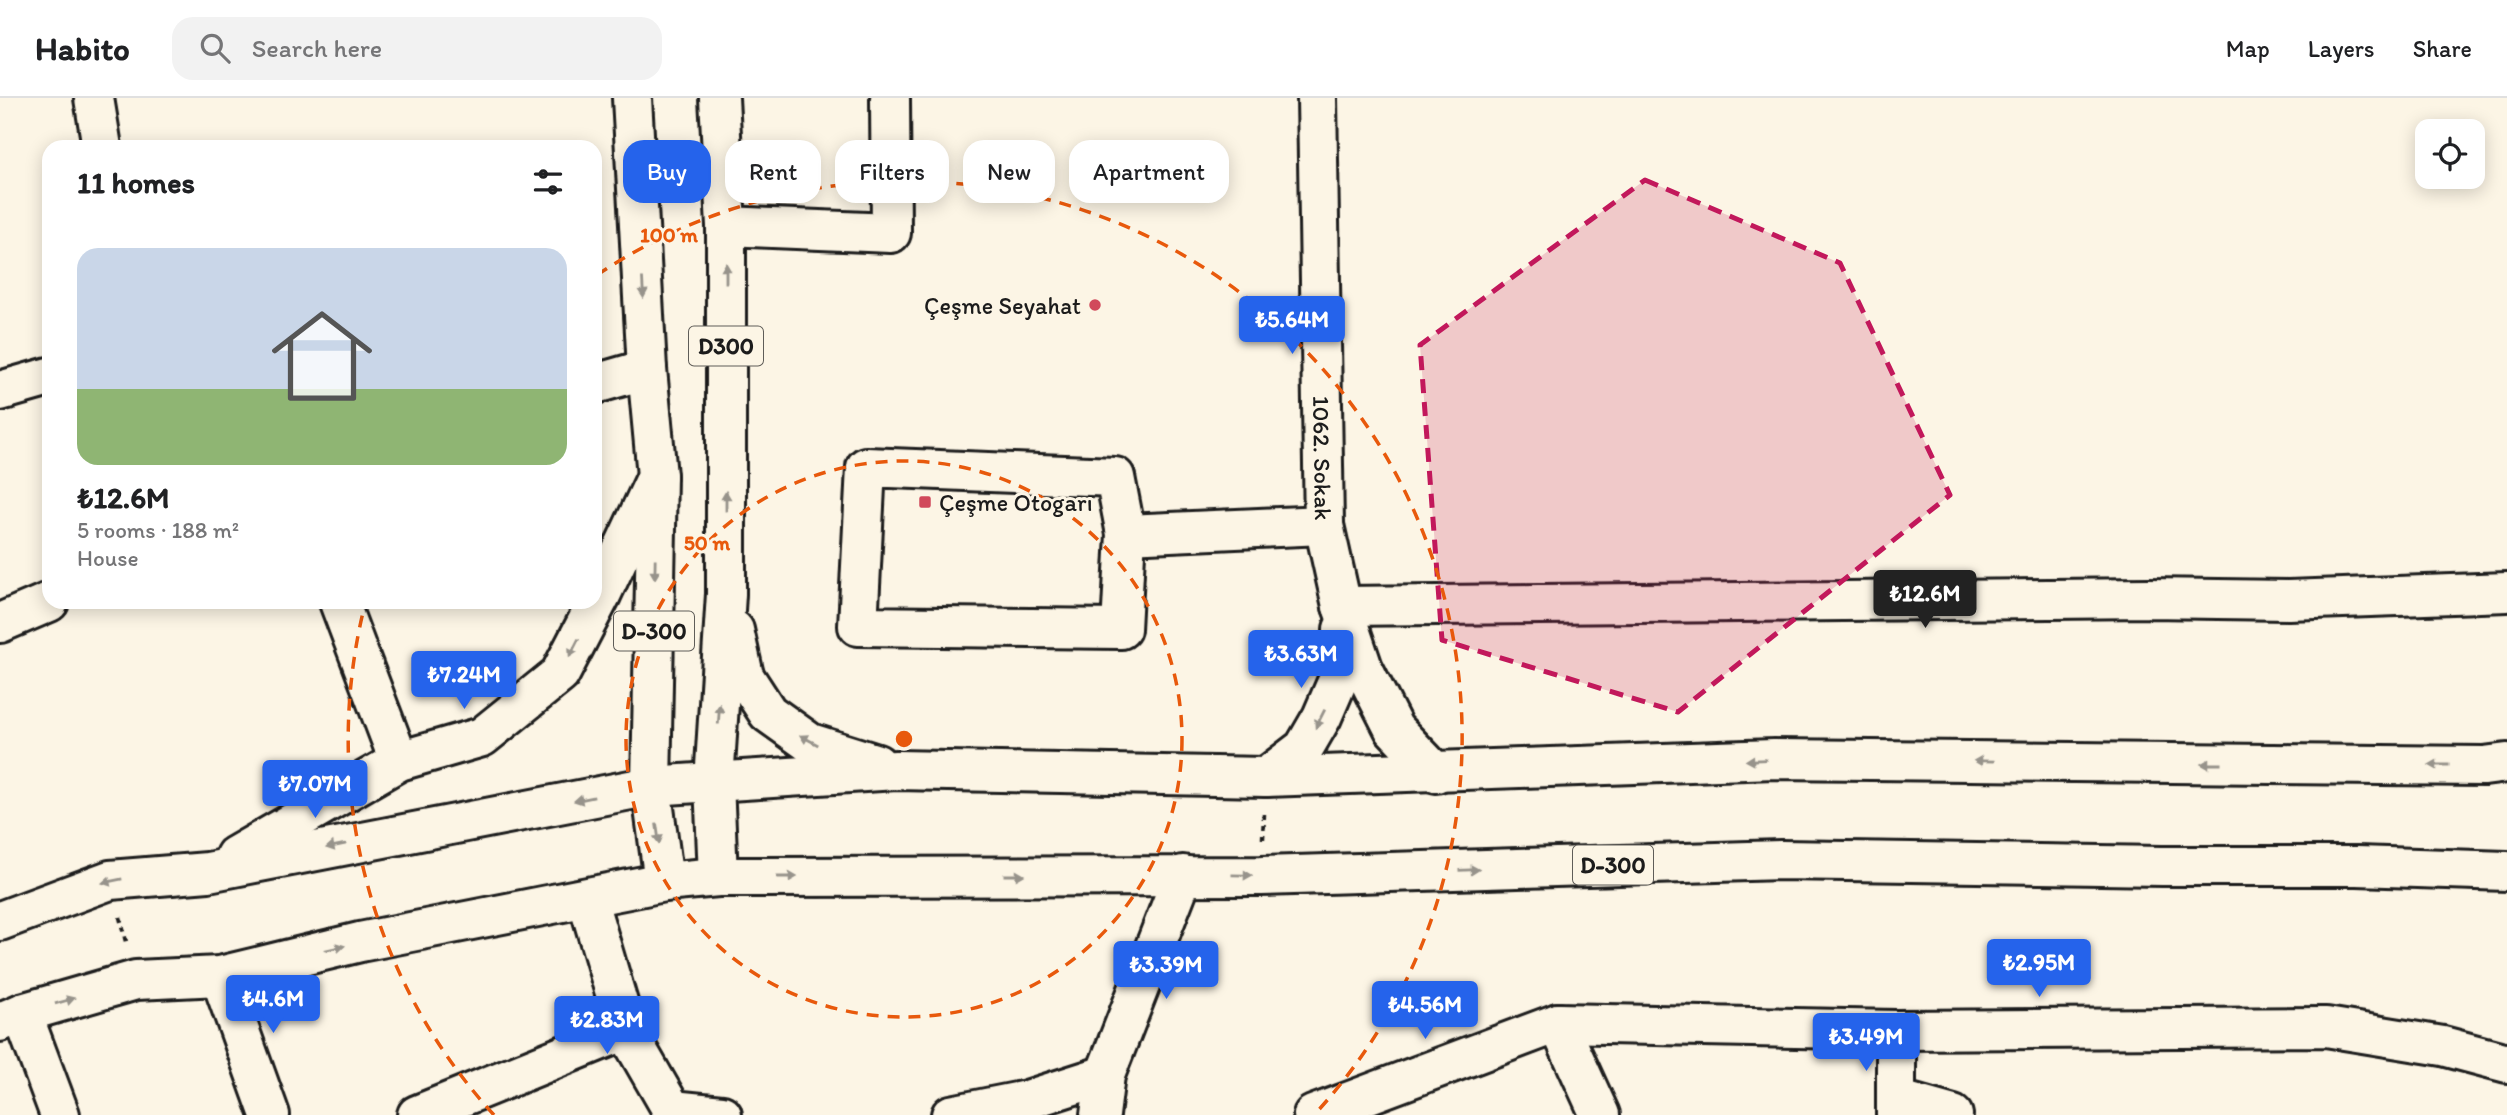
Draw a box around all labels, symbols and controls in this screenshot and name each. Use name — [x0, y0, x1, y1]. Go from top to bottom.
search box — [172, 17, 662, 80]
text: Habito — [35, 29, 130, 68]
icon: search — [196, 29, 234, 67]
text: Search here — [252, 32, 382, 64]
text: Map — [2226, 34, 2270, 63]
text: Layers — [2308, 34, 2375, 63]
text: Share — [2413, 34, 2472, 63]
map controls — [2415, 119, 2485, 189]
button: locate — [2415, 119, 2485, 189]
chip: Buy — [623, 140, 711, 203]
chip: Rent — [725, 140, 821, 203]
chip: Filters — [835, 140, 949, 203]
chip: New — [963, 140, 1055, 203]
chip: Apartment — [1069, 140, 1229, 203]
icon: filters — [529, 163, 567, 201]
text: 11 homes — [77, 164, 195, 201]
text: 100 m — [640, 222, 698, 247]
one-way arrow — [720, 262, 732, 284]
one-way arrow — [637, 278, 648, 300]
place label: Çeşme Seyahat — [924, 291, 1081, 320]
icon: home — [259, 293, 385, 419]
pin: ₺5.64M — [1235, 296, 1349, 356]
marker: Çeşme Seyahat — [1087, 297, 1103, 313]
text: ₺5.64M — [1255, 305, 1329, 333]
road number: D300 — [689, 327, 763, 366]
street label: 1062. Sokak — [1307, 395, 1338, 521]
text: ₺12.6M — [77, 479, 170, 516]
place label: Çeşme Otogarı — [939, 488, 1093, 517]
one-way arrow — [720, 490, 732, 512]
marker: Çeşme Otogarı — [917, 494, 933, 510]
text: 5 rooms · 188 m² — [77, 516, 239, 544]
text: 50 m — [684, 530, 731, 555]
text: House — [77, 544, 139, 572]
one-way arrow — [650, 558, 661, 580]
pin: ₺12.6M — [1868, 570, 1982, 630]
text: ₺12.6M — [1889, 579, 1961, 607]
road number: D-300 — [614, 611, 694, 650]
pin: ₺3.63M — [1244, 630, 1358, 690]
one-way arrow — [568, 638, 580, 658]
text: ₺3.63M — [1264, 639, 1338, 667]
pin: ₺7.24M — [407, 652, 521, 711]
text: ₺7.24M — [427, 660, 501, 688]
one-way arrow — [713, 703, 724, 725]
one-way arrow — [1315, 709, 1326, 729]
centre of rings — [892, 727, 916, 751]
one-way arrow — [799, 734, 818, 746]
one-way arrow — [1745, 754, 1767, 765]
one-way arrow — [1973, 755, 1995, 767]
one-way arrow — [2200, 758, 2222, 770]
one-way arrow — [2428, 759, 2450, 771]
pin: ₺7.07M — [258, 760, 372, 820]
text: ₺7.07M — [278, 769, 352, 797]
one-way arrow — [573, 794, 595, 805]
one-way arrow — [652, 823, 663, 845]
one-way arrow — [325, 841, 347, 852]
road number: D-300 — [1573, 846, 1653, 884]
one-way arrow — [1458, 864, 1480, 875]
one-way arrow — [1003, 870, 1025, 881]
one-way arrow — [1231, 870, 1253, 881]
one-way arrow — [776, 871, 798, 883]
one-way arrow — [101, 876, 123, 887]
pin: ₺2.95M — [1982, 940, 2096, 999]
one-way arrow — [324, 942, 346, 953]
pin: ₺3.39M — [1109, 942, 1223, 1001]
text: ₺2.95M — [2003, 948, 2075, 976]
text: ₺3.39M — [1129, 950, 1203, 978]
pin: ₺4.6M — [224, 976, 322, 1035]
pin: ₺4.56M — [1368, 982, 1482, 1041]
text: ₺4.6M — [242, 984, 304, 1012]
text: ₺4.56M — [1388, 990, 1462, 1018]
one-way arrow — [55, 995, 76, 1005]
pin: ₺2.83M — [550, 996, 664, 1056]
text: ₺2.83M — [570, 1005, 644, 1033]
pin: ₺3.49M — [1809, 1014, 1923, 1073]
text: ₺3.49M — [1829, 1022, 1903, 1050]

